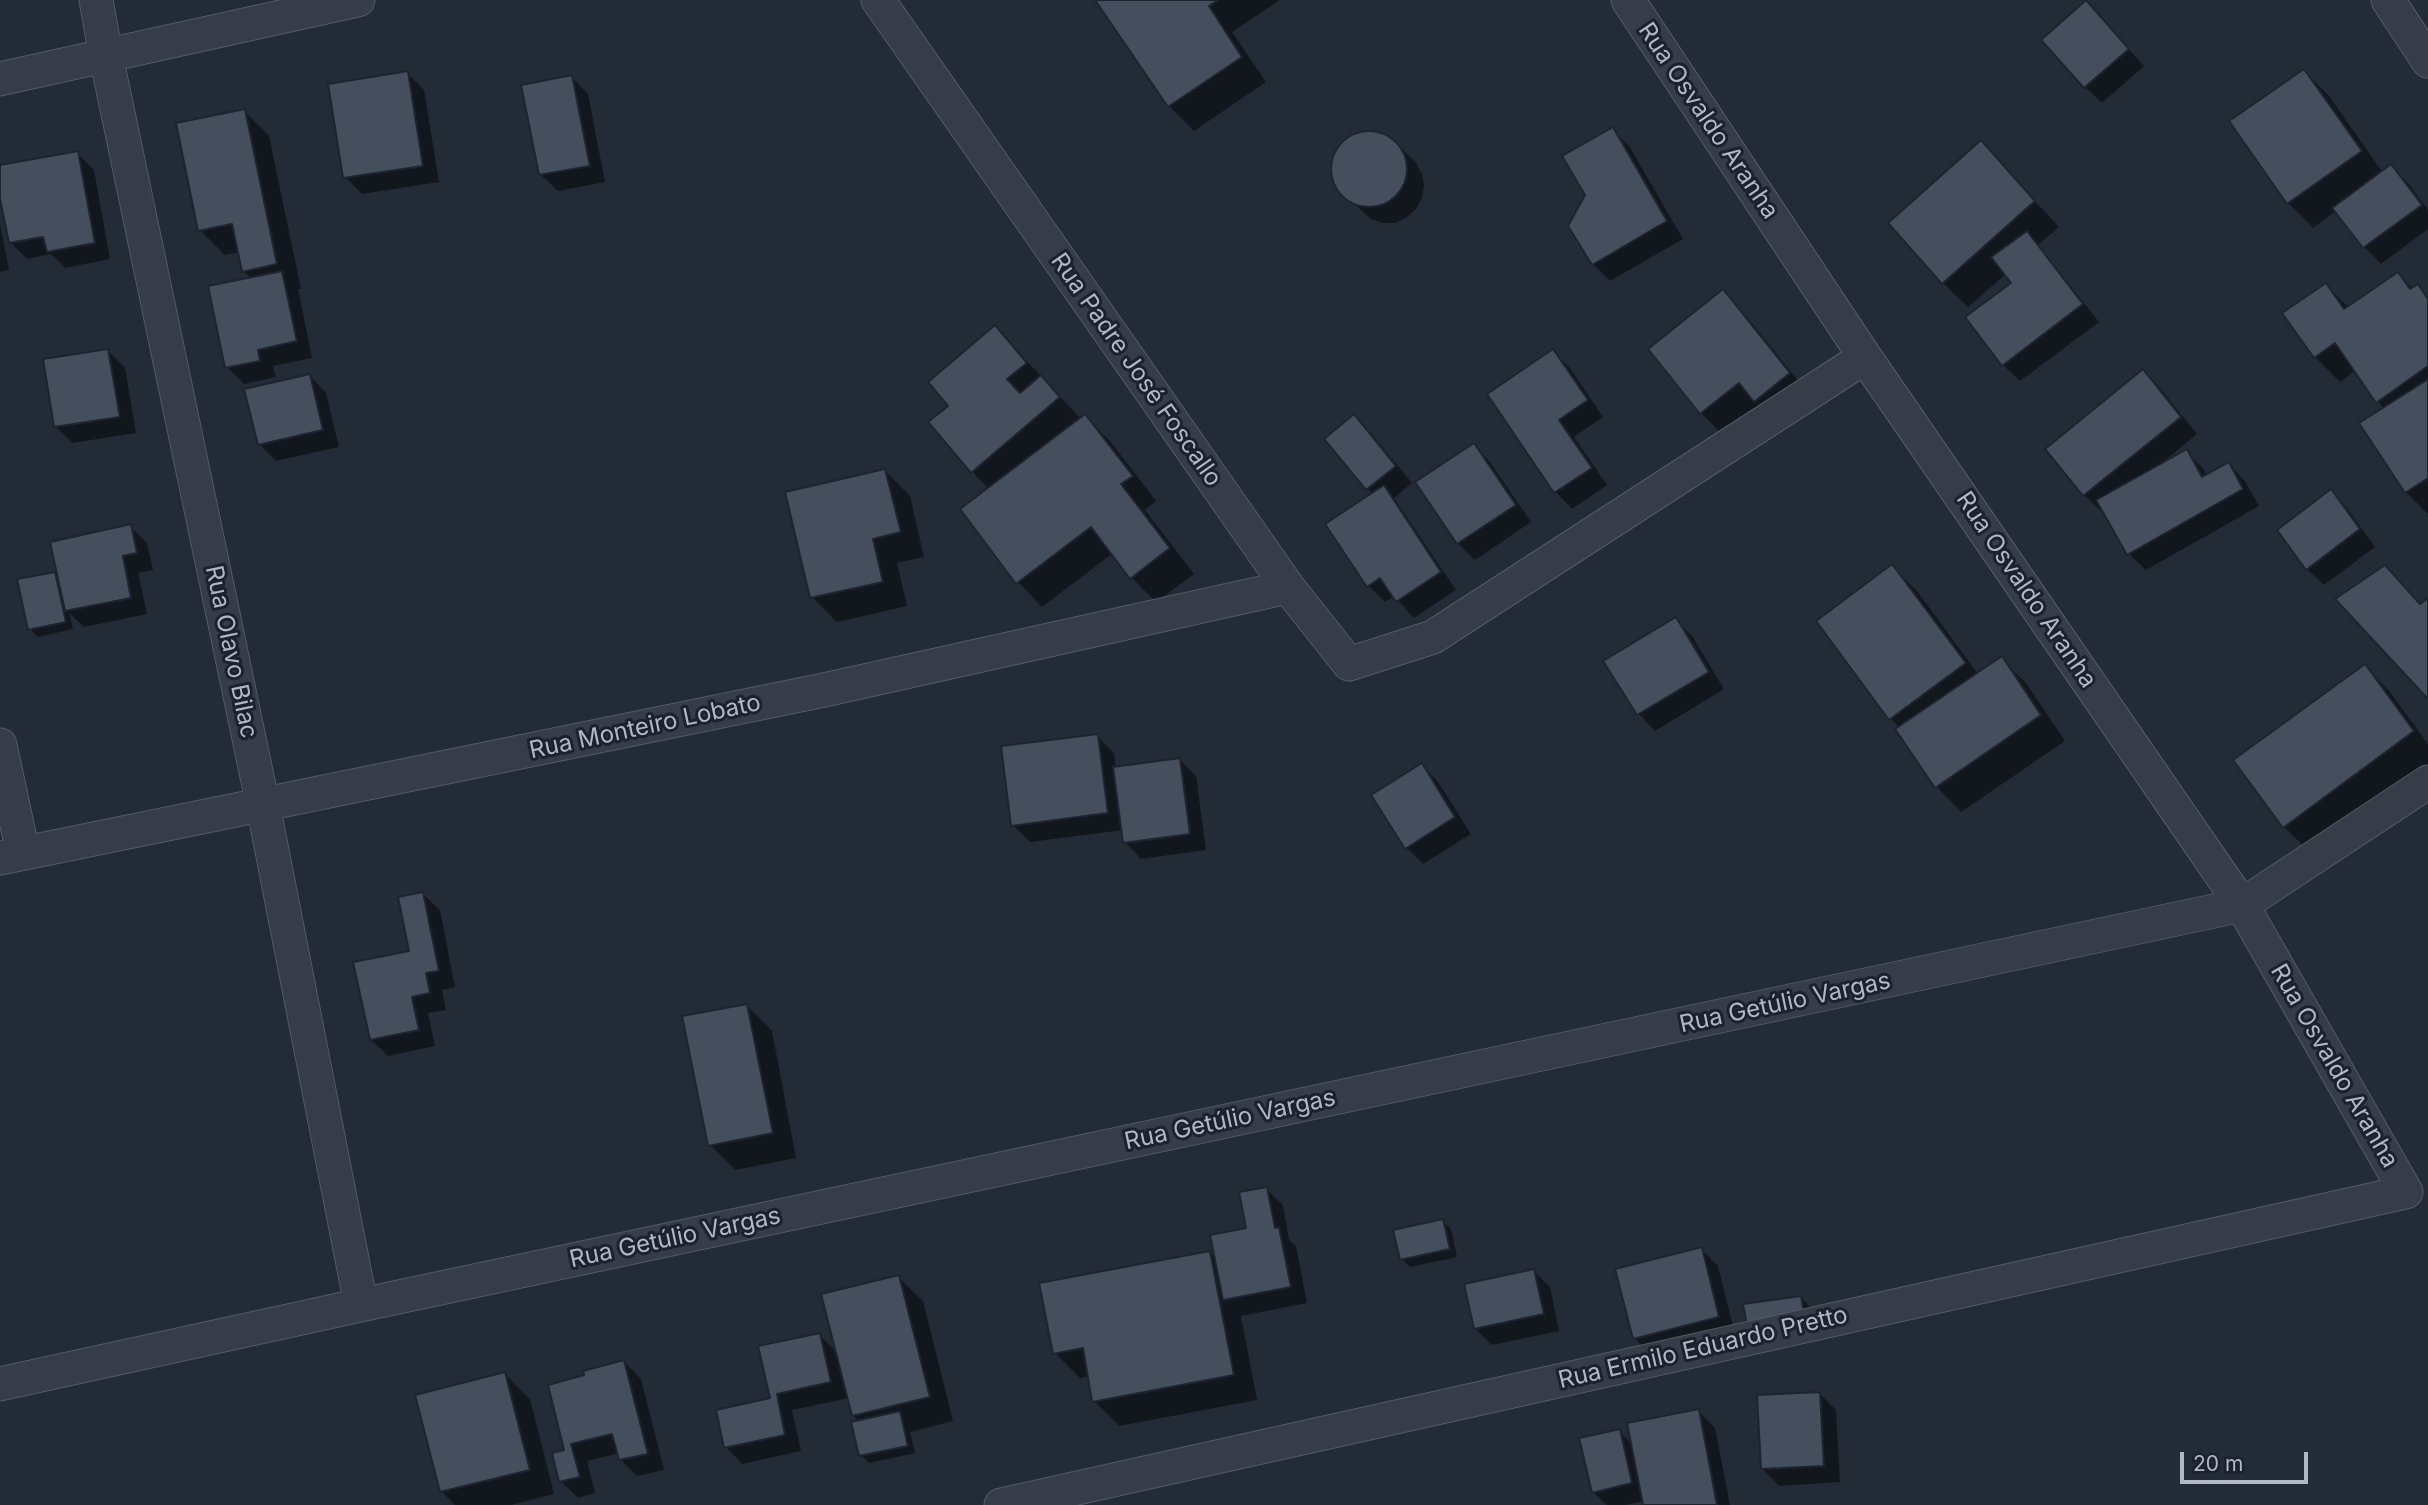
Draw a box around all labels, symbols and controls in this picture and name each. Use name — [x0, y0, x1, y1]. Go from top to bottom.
street label: Rua Osvaldo Aranha — [1632, 17, 1784, 225]
street label: Rua Padre José Foscallo — [1044, 248, 1228, 492]
street label: Rua Osvaldo Aranha — [1950, 486, 2102, 694]
street label: Rua Olavo Bilac — [199, 563, 263, 741]
street label: Rua Monteiro Lobato — [527, 688, 763, 766]
street label: Rua Osvaldo Aranha — [2264, 959, 2404, 1173]
street label: Rua Getúlio Vargas — [1677, 967, 1893, 1039]
street label: Rua Getúlio Vargas — [1122, 1084, 1338, 1156]
street label: Rua Getúlio Vargas — [567, 1202, 783, 1274]
street label: Rua Ermilo Eduardo Pretto — [1556, 1301, 1850, 1395]
scale bar — [2183, 1438, 2311, 1482]
text: 20 m — [2193, 1451, 2243, 1476]

